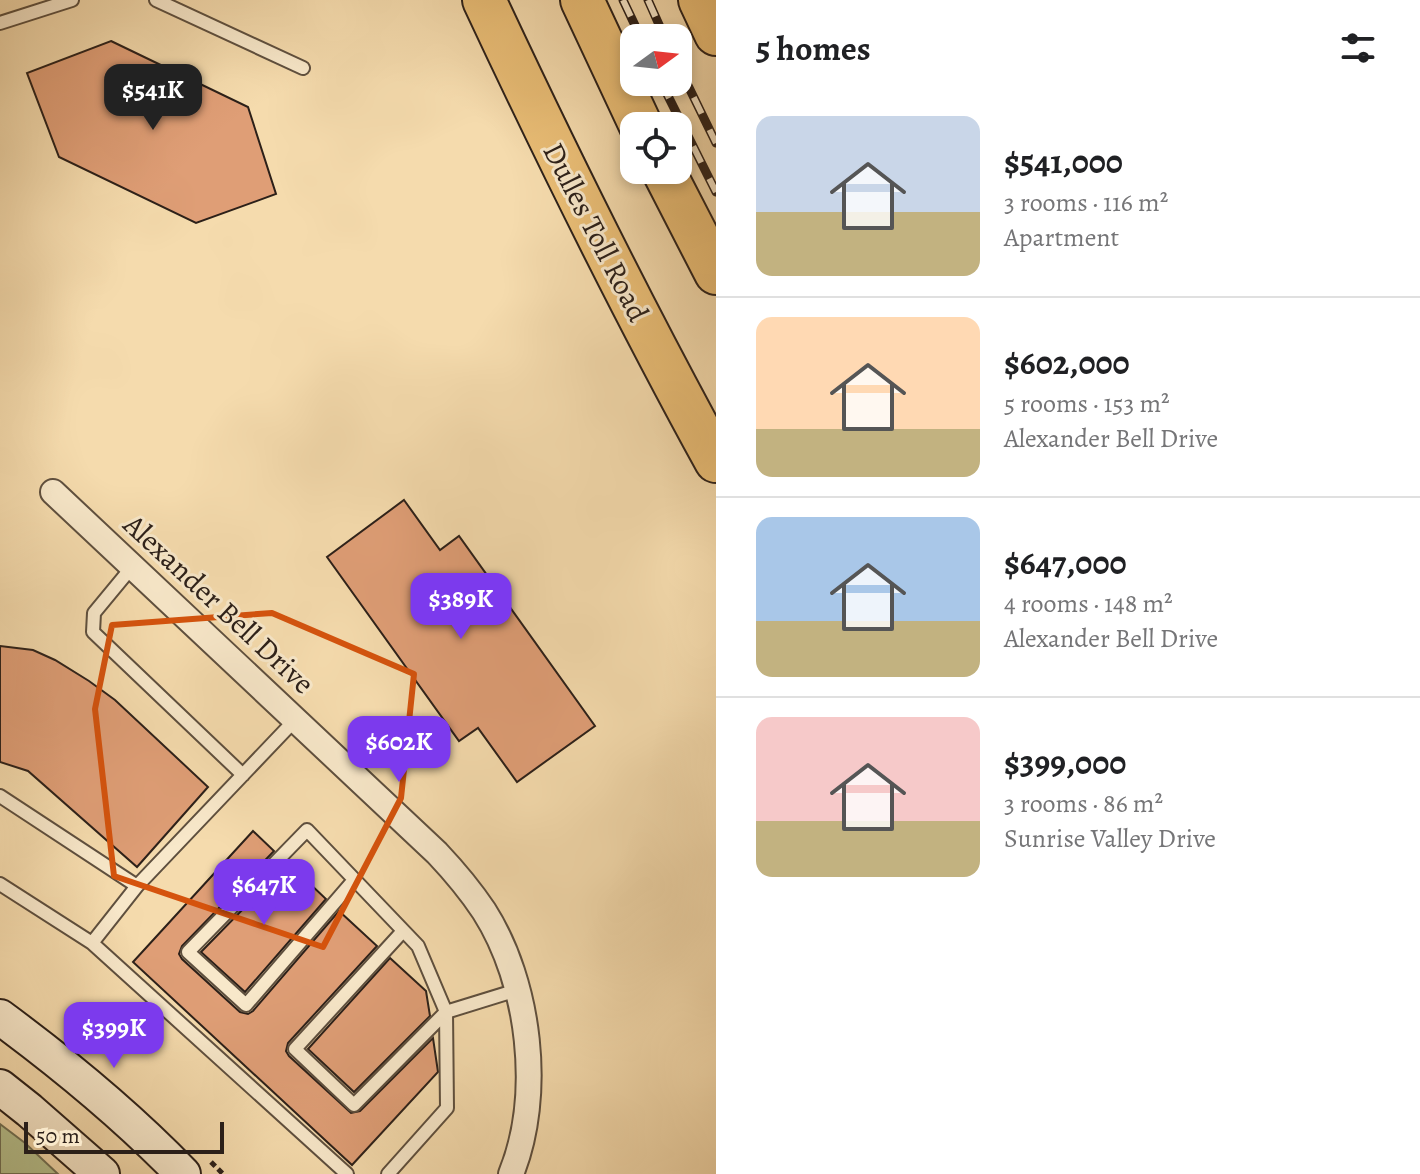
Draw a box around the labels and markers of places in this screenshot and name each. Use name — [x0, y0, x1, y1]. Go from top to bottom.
pin: $541K — [97, 64, 209, 132]
pin: $389K — [405, 573, 517, 641]
pin: $602K — [343, 716, 455, 784]
pin: $647K — [208, 859, 320, 927]
pin: $399K — [58, 1002, 170, 1070]

